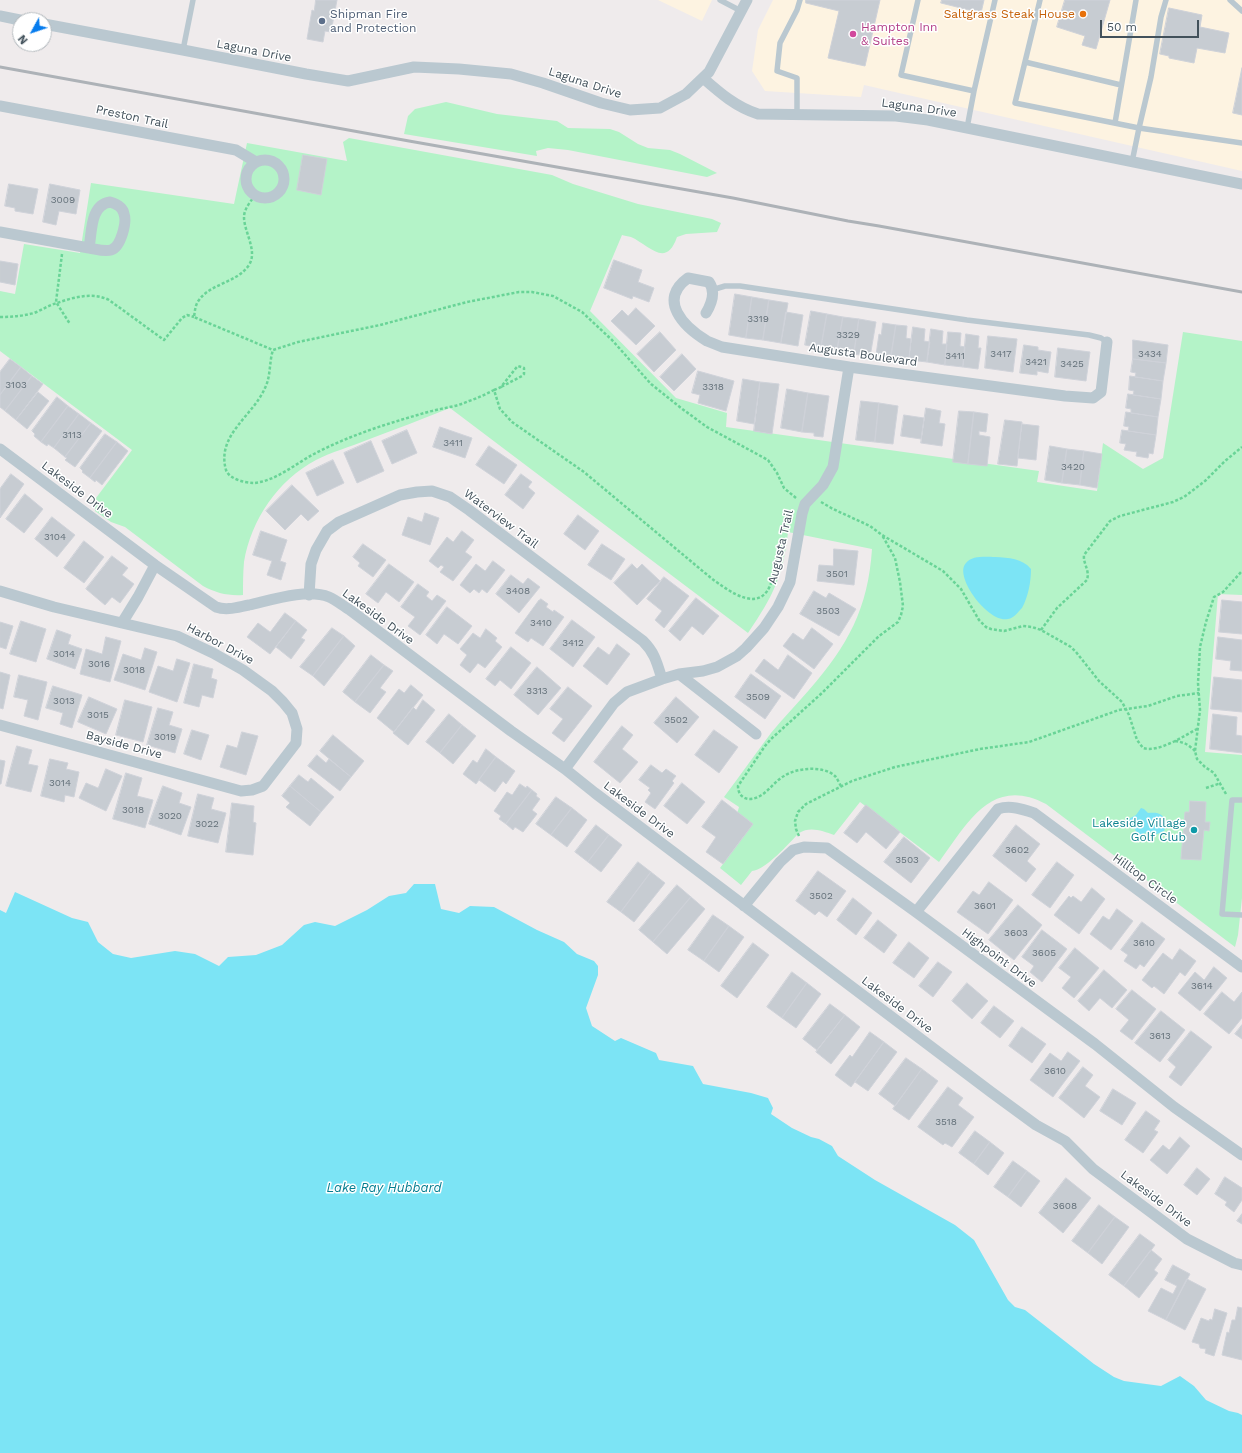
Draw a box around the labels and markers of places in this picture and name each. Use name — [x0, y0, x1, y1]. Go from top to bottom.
place label: Shipman Fire and Protection — [330, 7, 416, 35]
place label: Saltgrass Steak House — [944, 7, 1075, 21]
marker: Saltgrass Steak House — [1078, 9, 1088, 19]
marker: Shipman Fire and Protection — [317, 16, 327, 26]
place label: Hampton Inn & Suites — [861, 20, 937, 48]
marker: Hampton Inn & Suites — [848, 29, 858, 39]
place label: Lakeside Village Golf Club — [1092, 816, 1186, 844]
marker: Lakeside Village Golf Club — [1189, 825, 1199, 835]

